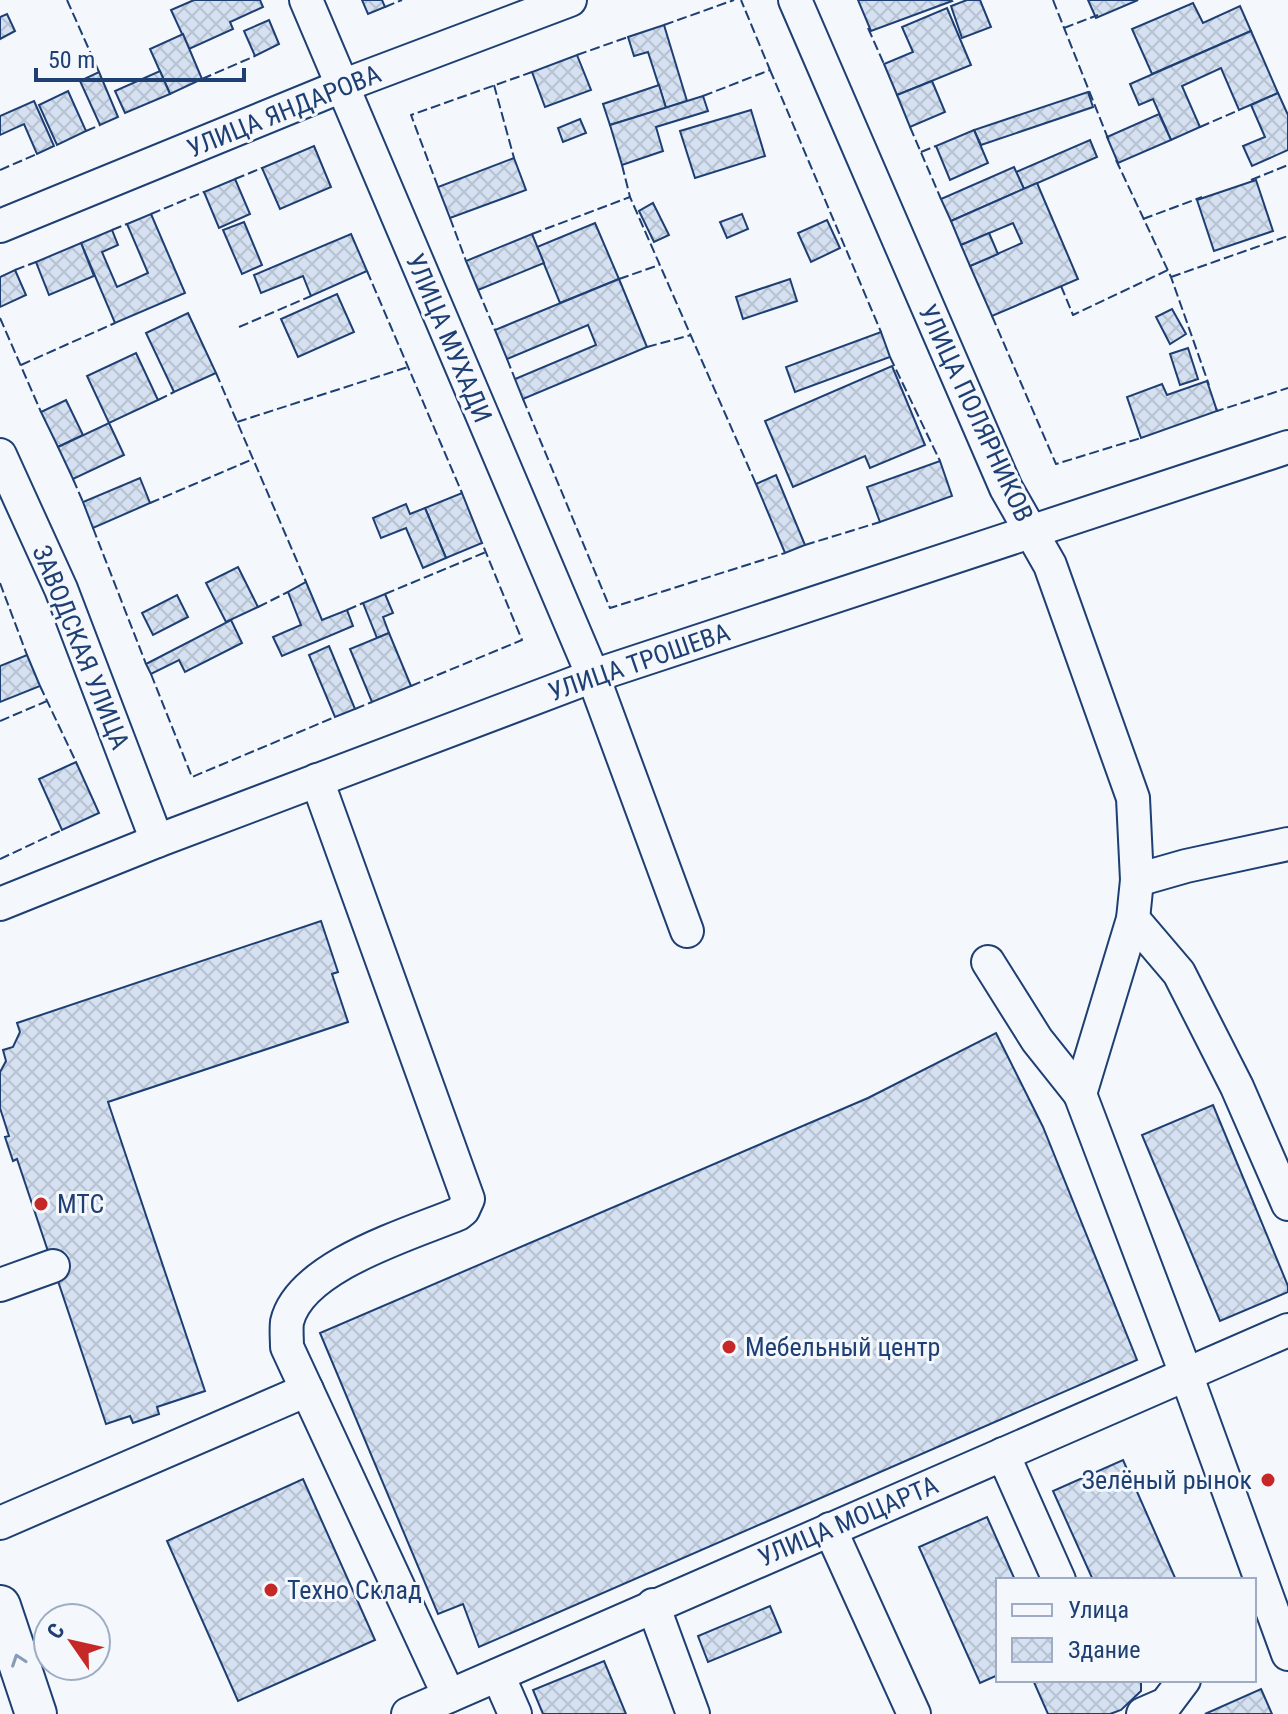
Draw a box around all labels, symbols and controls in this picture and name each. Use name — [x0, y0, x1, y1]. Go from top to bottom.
scale bar — [36, 32, 244, 82]
text: 50 m — [48, 46, 95, 74]
street label: УЛИЦА ЯНДАРОВА — [183, 58, 385, 164]
street label: УЛИЦА МУХАДИ — [400, 249, 498, 427]
street label: УЛИЦА ПОЛЯРНИКОВ — [913, 300, 1039, 526]
street label: ЗАВОДСКАЯ УЛИЦА — [26, 541, 136, 753]
street label: УЛИЦА ТРОШЕВА — [544, 617, 734, 707]
place label: МТС — [57, 1189, 104, 1219]
marker: МТС — [32, 1195, 50, 1213]
place label: Мебельный центр — [745, 1332, 940, 1362]
marker: Мебельный центр — [720, 1338, 738, 1356]
place label: Зелёный рынок — [1082, 1465, 1253, 1495]
street label: УЛИЦА МОЦАРТА — [754, 1470, 942, 1572]
marker: Зелёный рынок — [1259, 1471, 1277, 1489]
place label: Техно Склад — [287, 1575, 422, 1605]
legend — [996, 1578, 1256, 1682]
marker: Техно Склад — [262, 1581, 280, 1599]
text: Улица — [1068, 1596, 1129, 1624]
north arrow — [32, 1602, 112, 1682]
text: С — [42, 1619, 70, 1643]
text: Здание — [1068, 1636, 1140, 1664]
one-way arrow — [12, 1654, 28, 1668]

